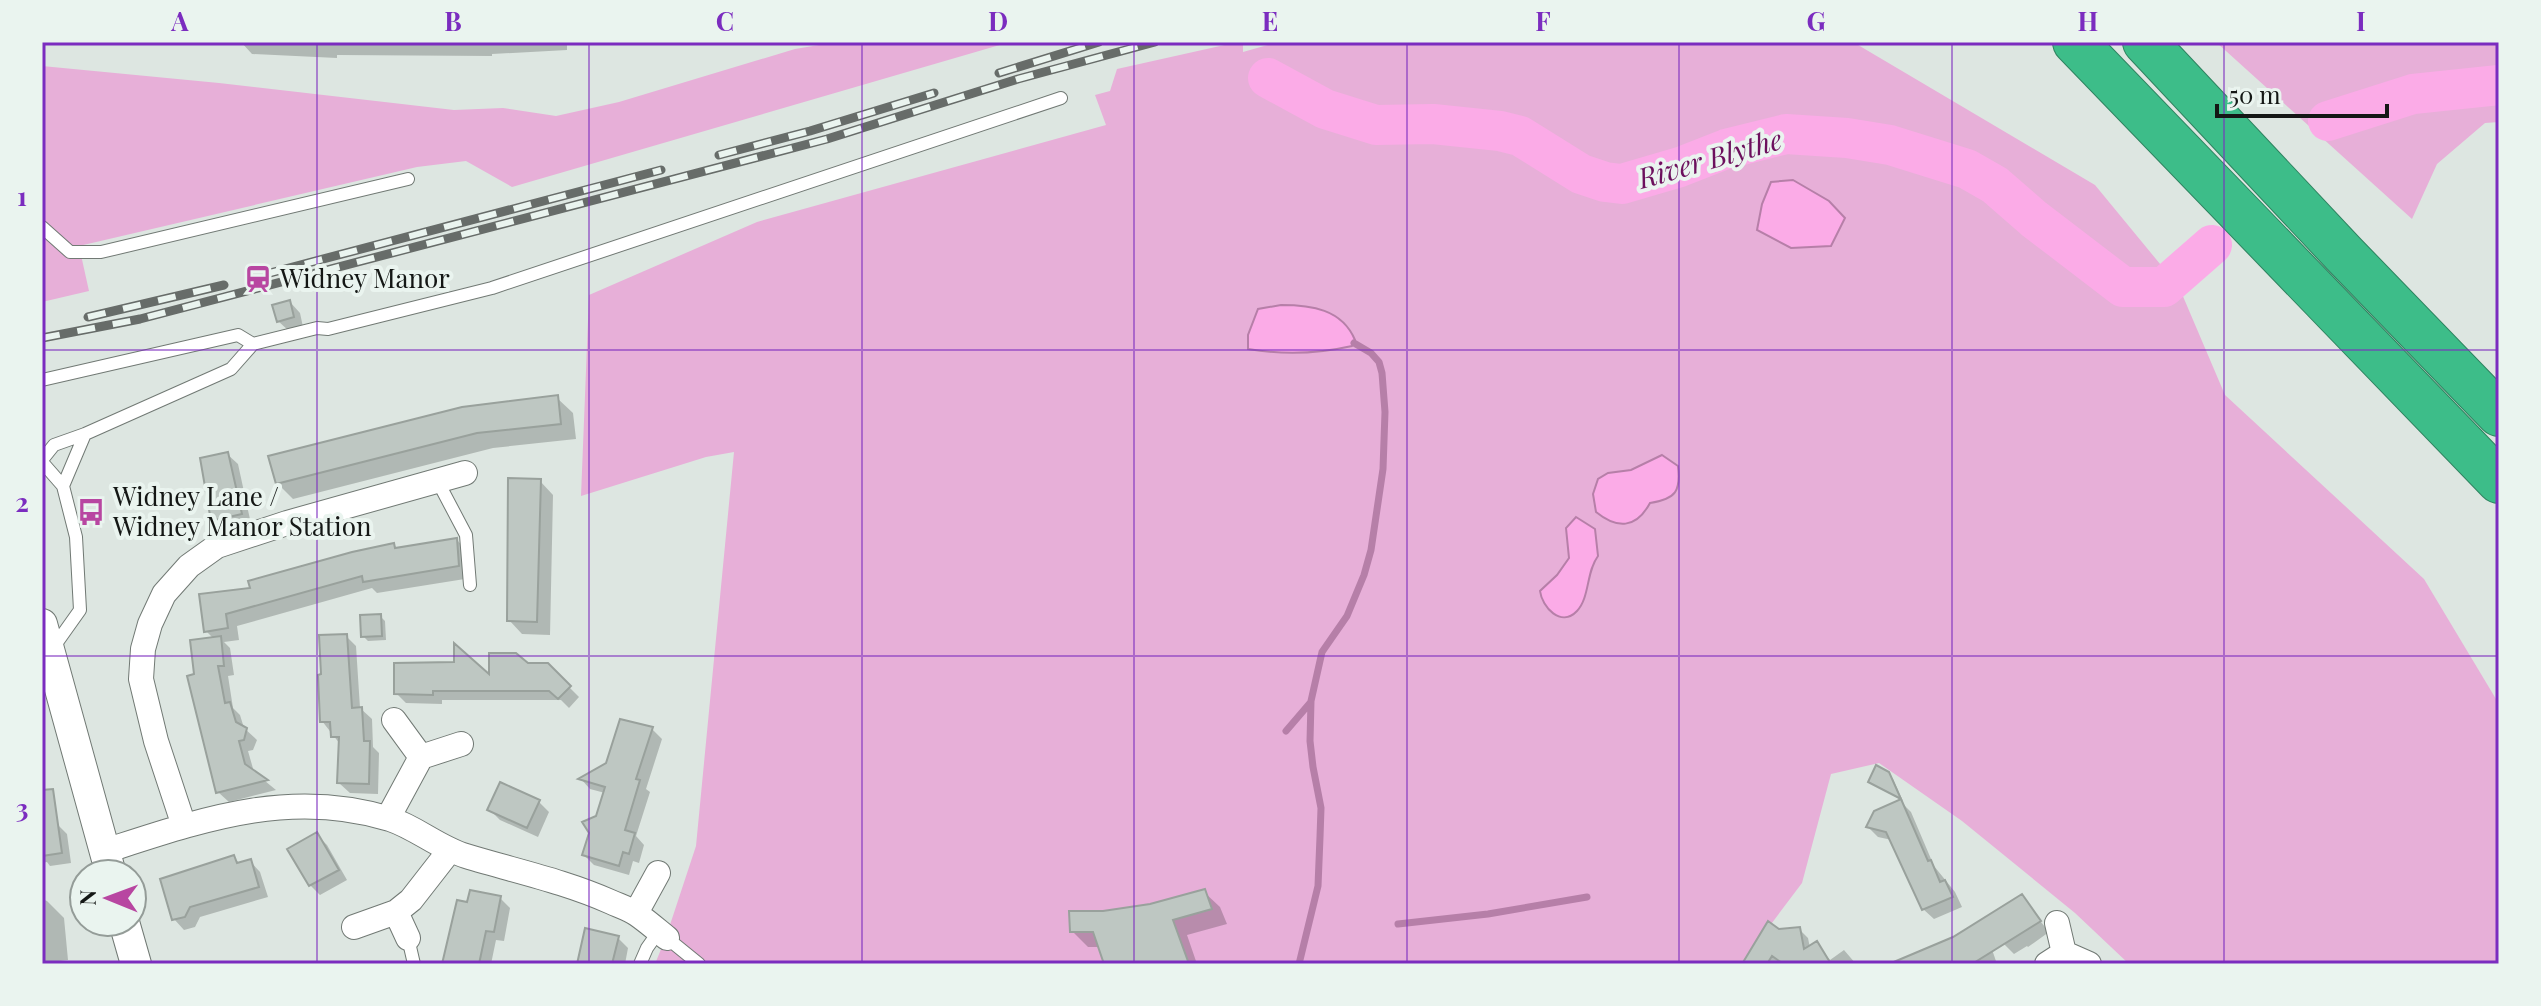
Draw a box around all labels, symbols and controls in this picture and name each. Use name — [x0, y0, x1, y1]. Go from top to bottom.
text: A — [170, 3, 189, 38]
text: B — [444, 3, 462, 38]
text: C — [716, 3, 734, 38]
text: D — [988, 3, 1008, 38]
text: E — [1262, 3, 1278, 38]
text: F — [1535, 3, 1551, 38]
text: G — [1806, 3, 1826, 38]
text: H — [2078, 3, 2098, 38]
text: I — [2356, 3, 2366, 38]
scale bar — [2217, 68, 2387, 118]
text: 50 m — [2229, 78, 2281, 110]
water label: River Blythe — [1632, 119, 1786, 196]
text: 1 — [17, 178, 27, 213]
place label: Widney Manor — [279, 260, 450, 295]
station icon: Widney Manor — [243, 264, 273, 294]
place label: Widney Lane / Widney Manor Station — [112, 478, 372, 543]
text: 2 — [15, 484, 29, 519]
bus stop icon: Widney Lane / Widney Manor Station — [76, 497, 106, 527]
text: 3 — [16, 790, 28, 825]
north arrow — [68, 858, 148, 938]
text: N — [72, 889, 102, 906]

